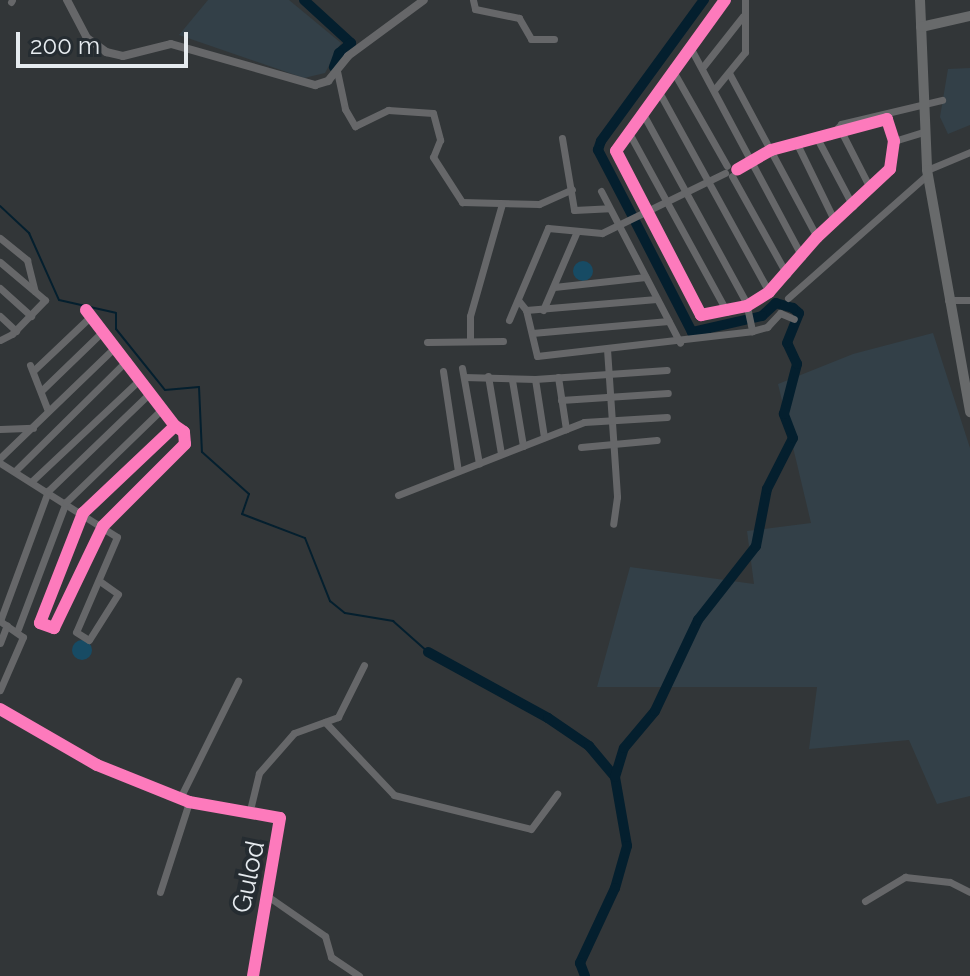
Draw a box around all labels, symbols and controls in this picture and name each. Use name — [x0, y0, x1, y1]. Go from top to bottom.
scale bar — [20, 16, 192, 66]
text: 200 m — [30, 31, 100, 60]
street label: Gulod — [226, 838, 272, 916]

